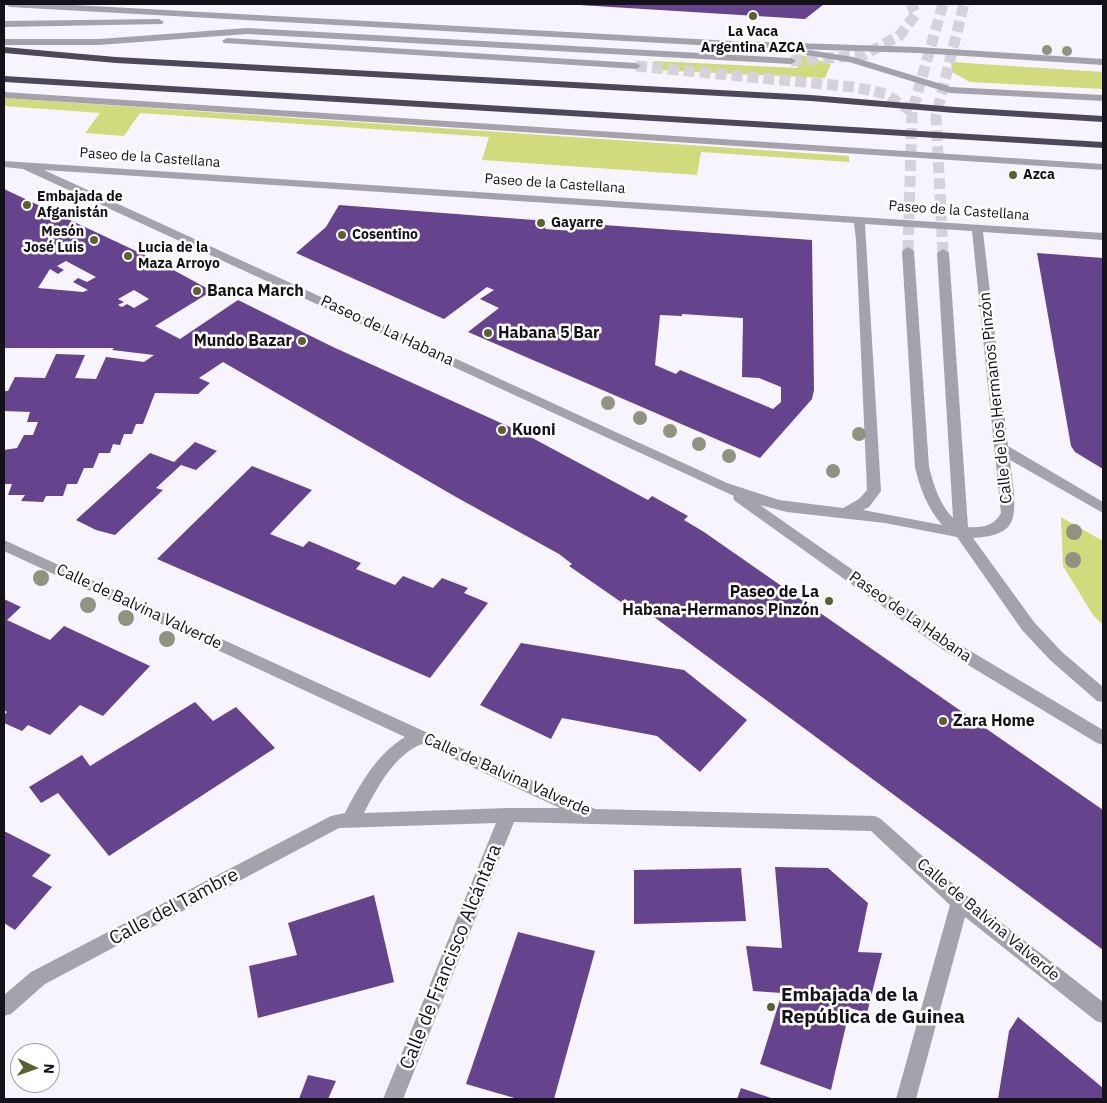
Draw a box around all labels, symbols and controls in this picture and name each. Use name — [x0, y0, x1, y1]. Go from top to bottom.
marker: La Vaca Argentina AZCA — [747, 10, 759, 22]
place label: La Vaca Argentina AZCA — [701, 24, 805, 56]
street label: Paseo de la Castellana — [79, 145, 221, 171]
place label: Azca — [1023, 167, 1055, 183]
marker: Azca — [1007, 169, 1019, 181]
street label: Paseo de la Castellana — [484, 171, 626, 197]
place label: Embajada de Afganistán — [37, 189, 123, 222]
street label: Paseo de la Castellana — [888, 198, 1030, 224]
marker: Embajada de Afganistán — [21, 199, 33, 211]
place label: Gayarre — [551, 215, 603, 231]
marker: Gayarre — [535, 217, 547, 229]
place label: Mesón José Luis — [23, 224, 84, 256]
place label: Cosentino — [352, 227, 418, 243]
marker: Cosentino — [336, 229, 348, 241]
marker: Mesón José Luis — [88, 234, 100, 246]
place label: Lucia de la Maza Arroyo — [138, 240, 220, 272]
marker: Lucia de la Maza Arroyo — [122, 250, 134, 262]
place label: Banca March — [207, 281, 304, 301]
marker: Banca March — [191, 285, 203, 297]
street label: Calle de los Hermanos Pinzón — [975, 291, 1017, 505]
street label: Paseo de La Habana — [317, 292, 457, 370]
place label: Habana 5 Bar — [498, 323, 600, 343]
marker: Habana 5 Bar — [482, 327, 494, 339]
place label: Mundo Bazar — [194, 331, 292, 351]
marker: Mundo Bazar — [296, 335, 308, 347]
place label: Kuoni — [512, 420, 555, 440]
marker: Kuoni — [496, 424, 508, 436]
street label: Calle de Balvina Valverde — [53, 560, 225, 654]
street label: Paseo de La Habana — [845, 568, 975, 666]
place label: Paseo de La Habana-Hermanos Pinzón — [622, 582, 819, 620]
marker: Paseo de La Habana-Hermanos Pinzón — [823, 595, 835, 607]
place label: Zara Home — [953, 711, 1035, 731]
marker: Zara Home — [937, 715, 949, 727]
street label: Calle de Balvina Valverde — [421, 730, 593, 820]
street label: Calle de Francisco Alcántara — [395, 841, 507, 1073]
street label: Calle de Balvina Valverde — [913, 855, 1063, 985]
street label: Calle del Tambre — [106, 863, 242, 951]
place label: Embajada de la República de Guinea — [781, 985, 965, 1029]
marker: Embajada de la República de Guinea — [765, 1001, 777, 1013]
north arrow — [10, 1043, 60, 1093]
text: N — [40, 1063, 58, 1074]

